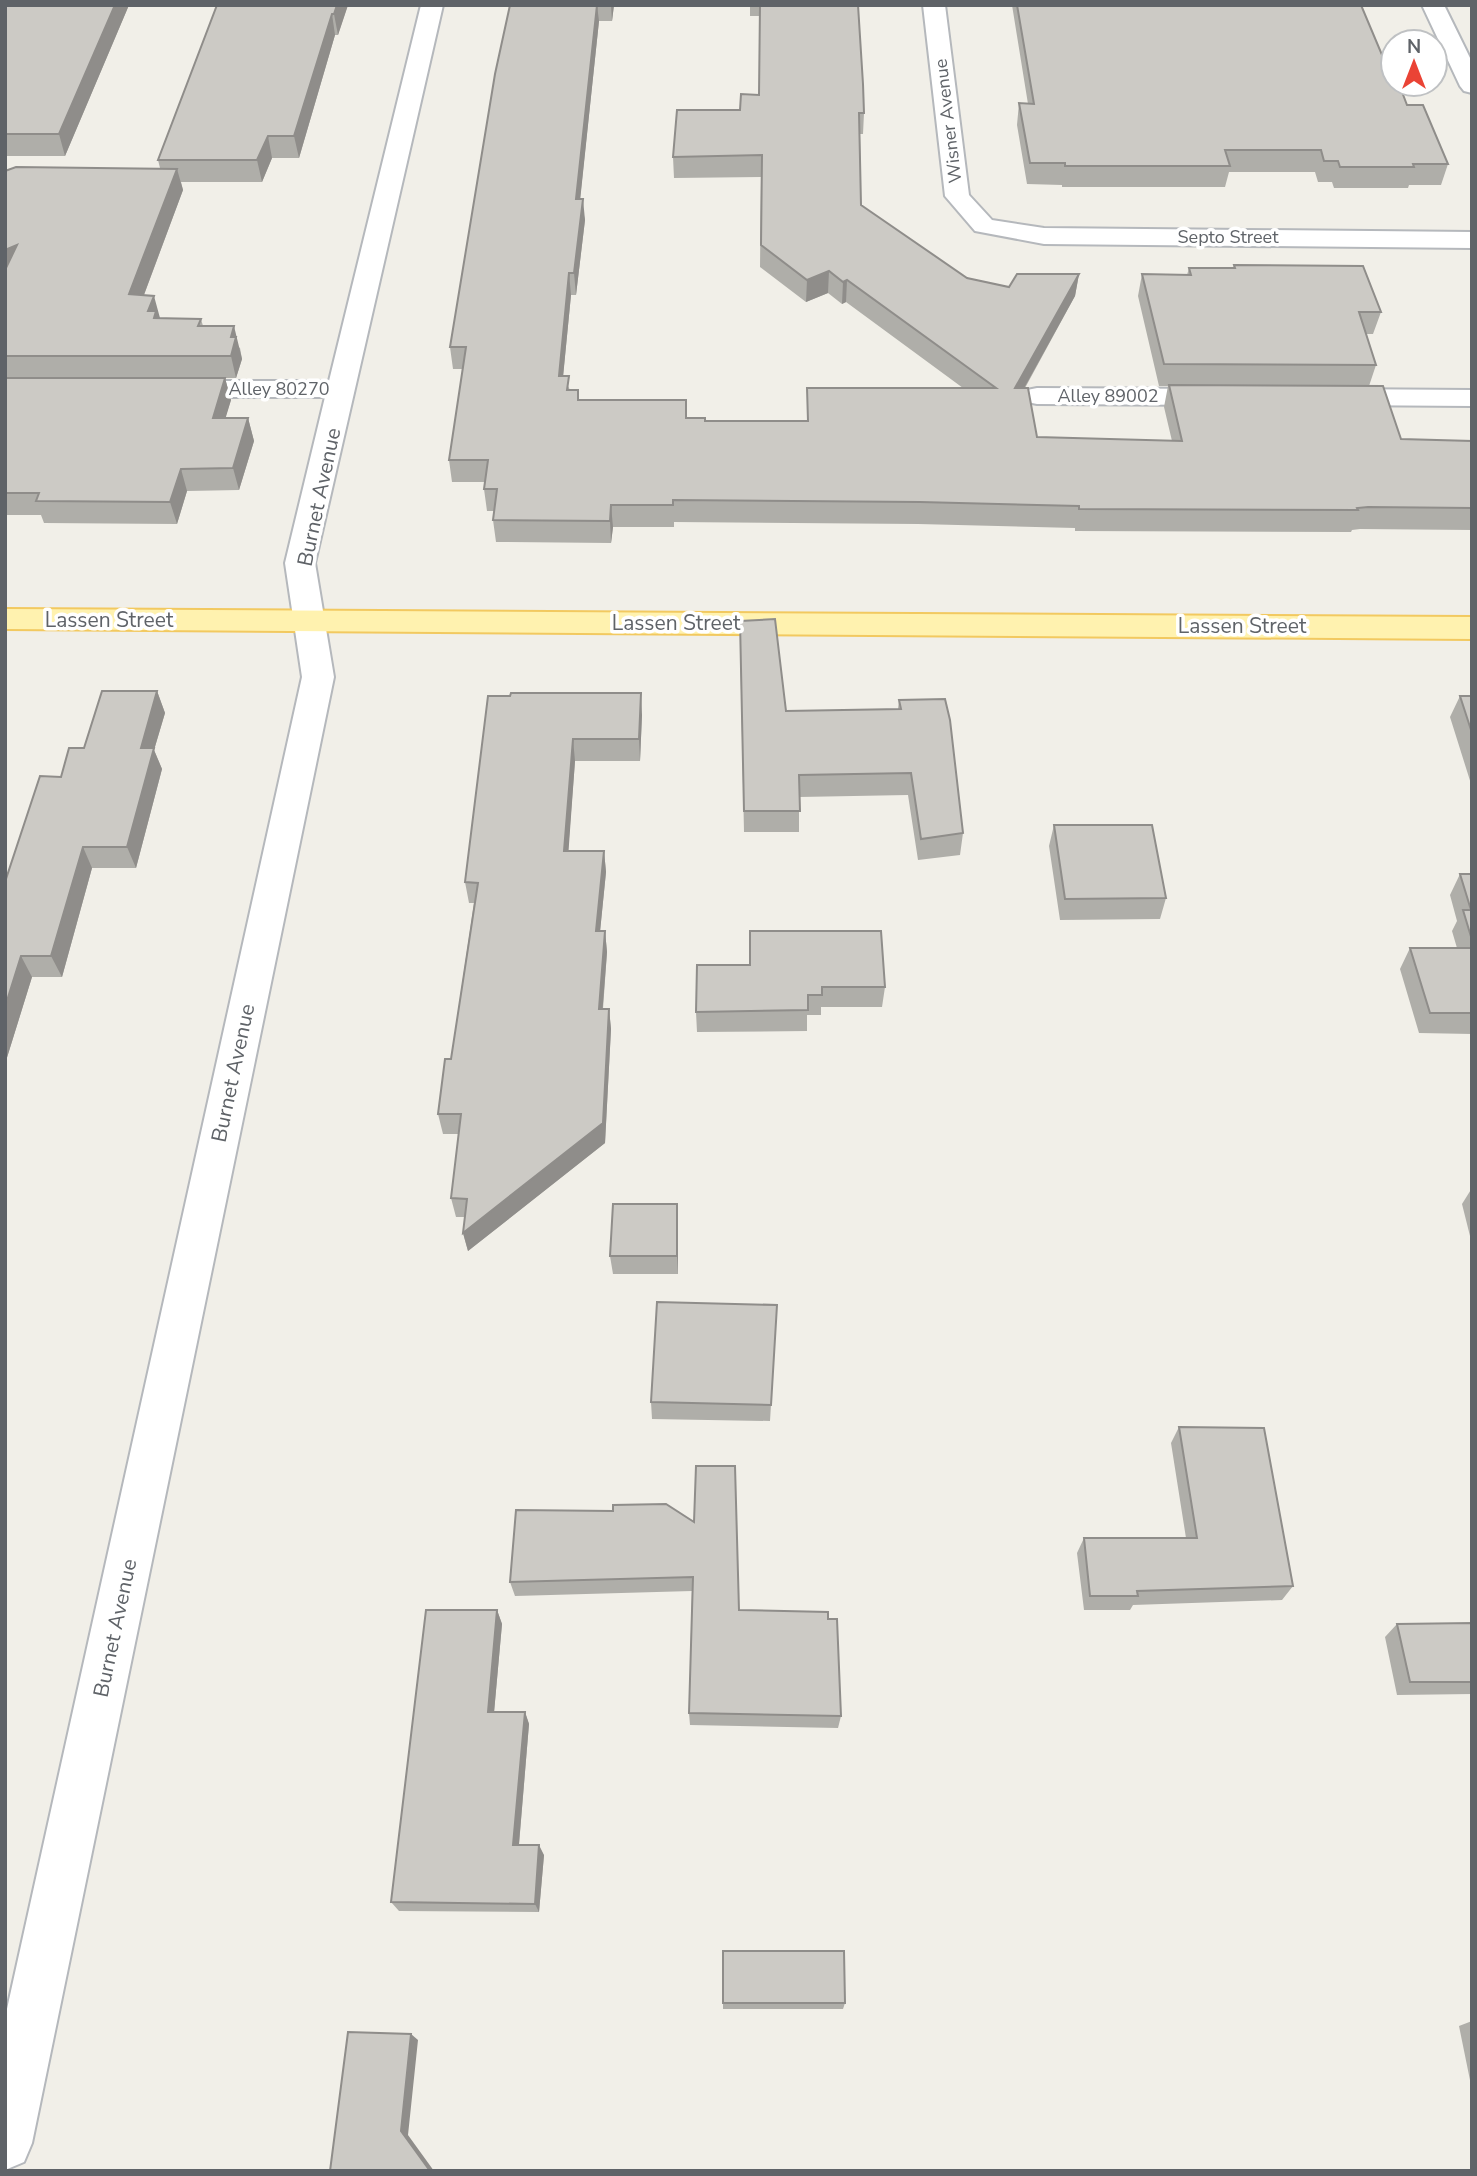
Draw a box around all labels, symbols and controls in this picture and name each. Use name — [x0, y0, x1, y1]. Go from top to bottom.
north arrow — [1379, 28, 1449, 98]
text: N — [1407, 34, 1421, 60]
street label: Wisner Avenue — [928, 58, 968, 184]
street label: Septo Street — [1177, 225, 1279, 249]
street label: Alley 80270 — [228, 377, 330, 401]
street label: Alley 89002 — [1057, 384, 1159, 408]
street label: Burnet Avenue — [291, 425, 347, 569]
street label: Lassen Street — [45, 606, 174, 634]
street label: Lassen Street — [612, 609, 741, 637]
street label: Lassen Street — [1178, 612, 1307, 640]
street label: Burnet Avenue — [205, 1001, 261, 1145]
street label: Burnet Avenue — [87, 1556, 143, 1700]

